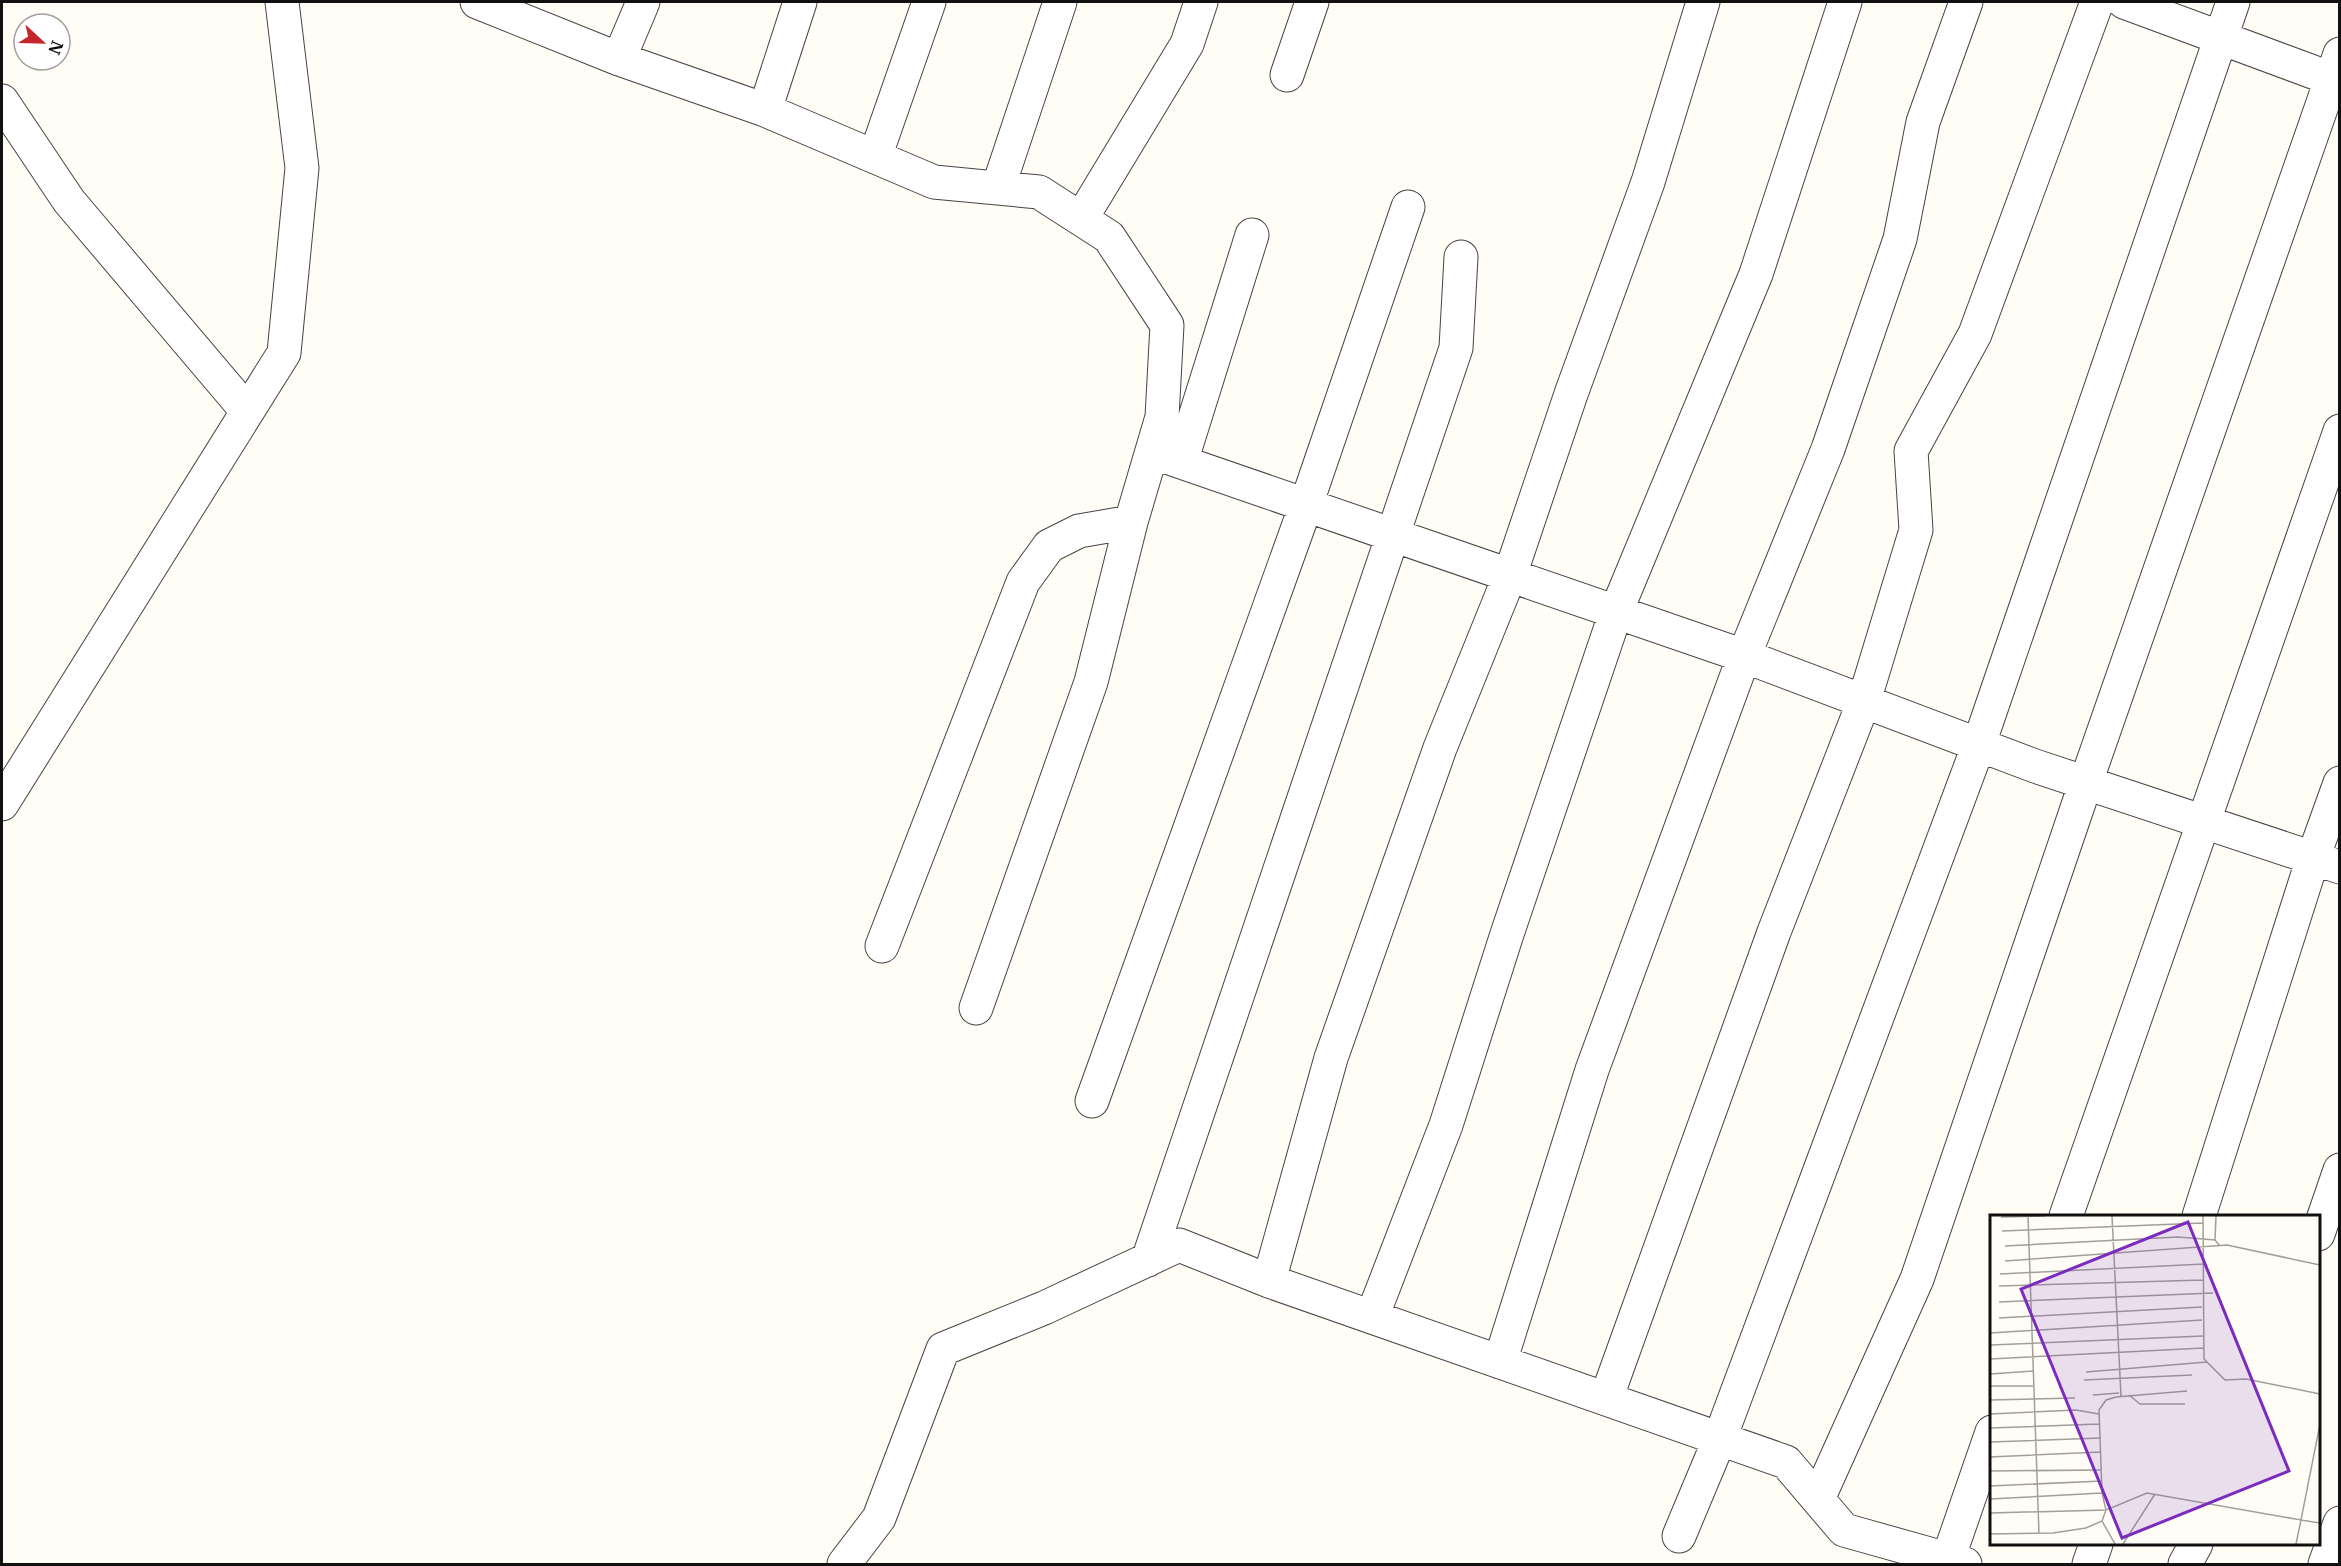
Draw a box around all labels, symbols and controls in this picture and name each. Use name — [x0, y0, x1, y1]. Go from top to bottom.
north arrow — [12, 12, 72, 72]
text: N — [44, 38, 68, 58]
inset map — [1990, 1215, 2320, 1545]

